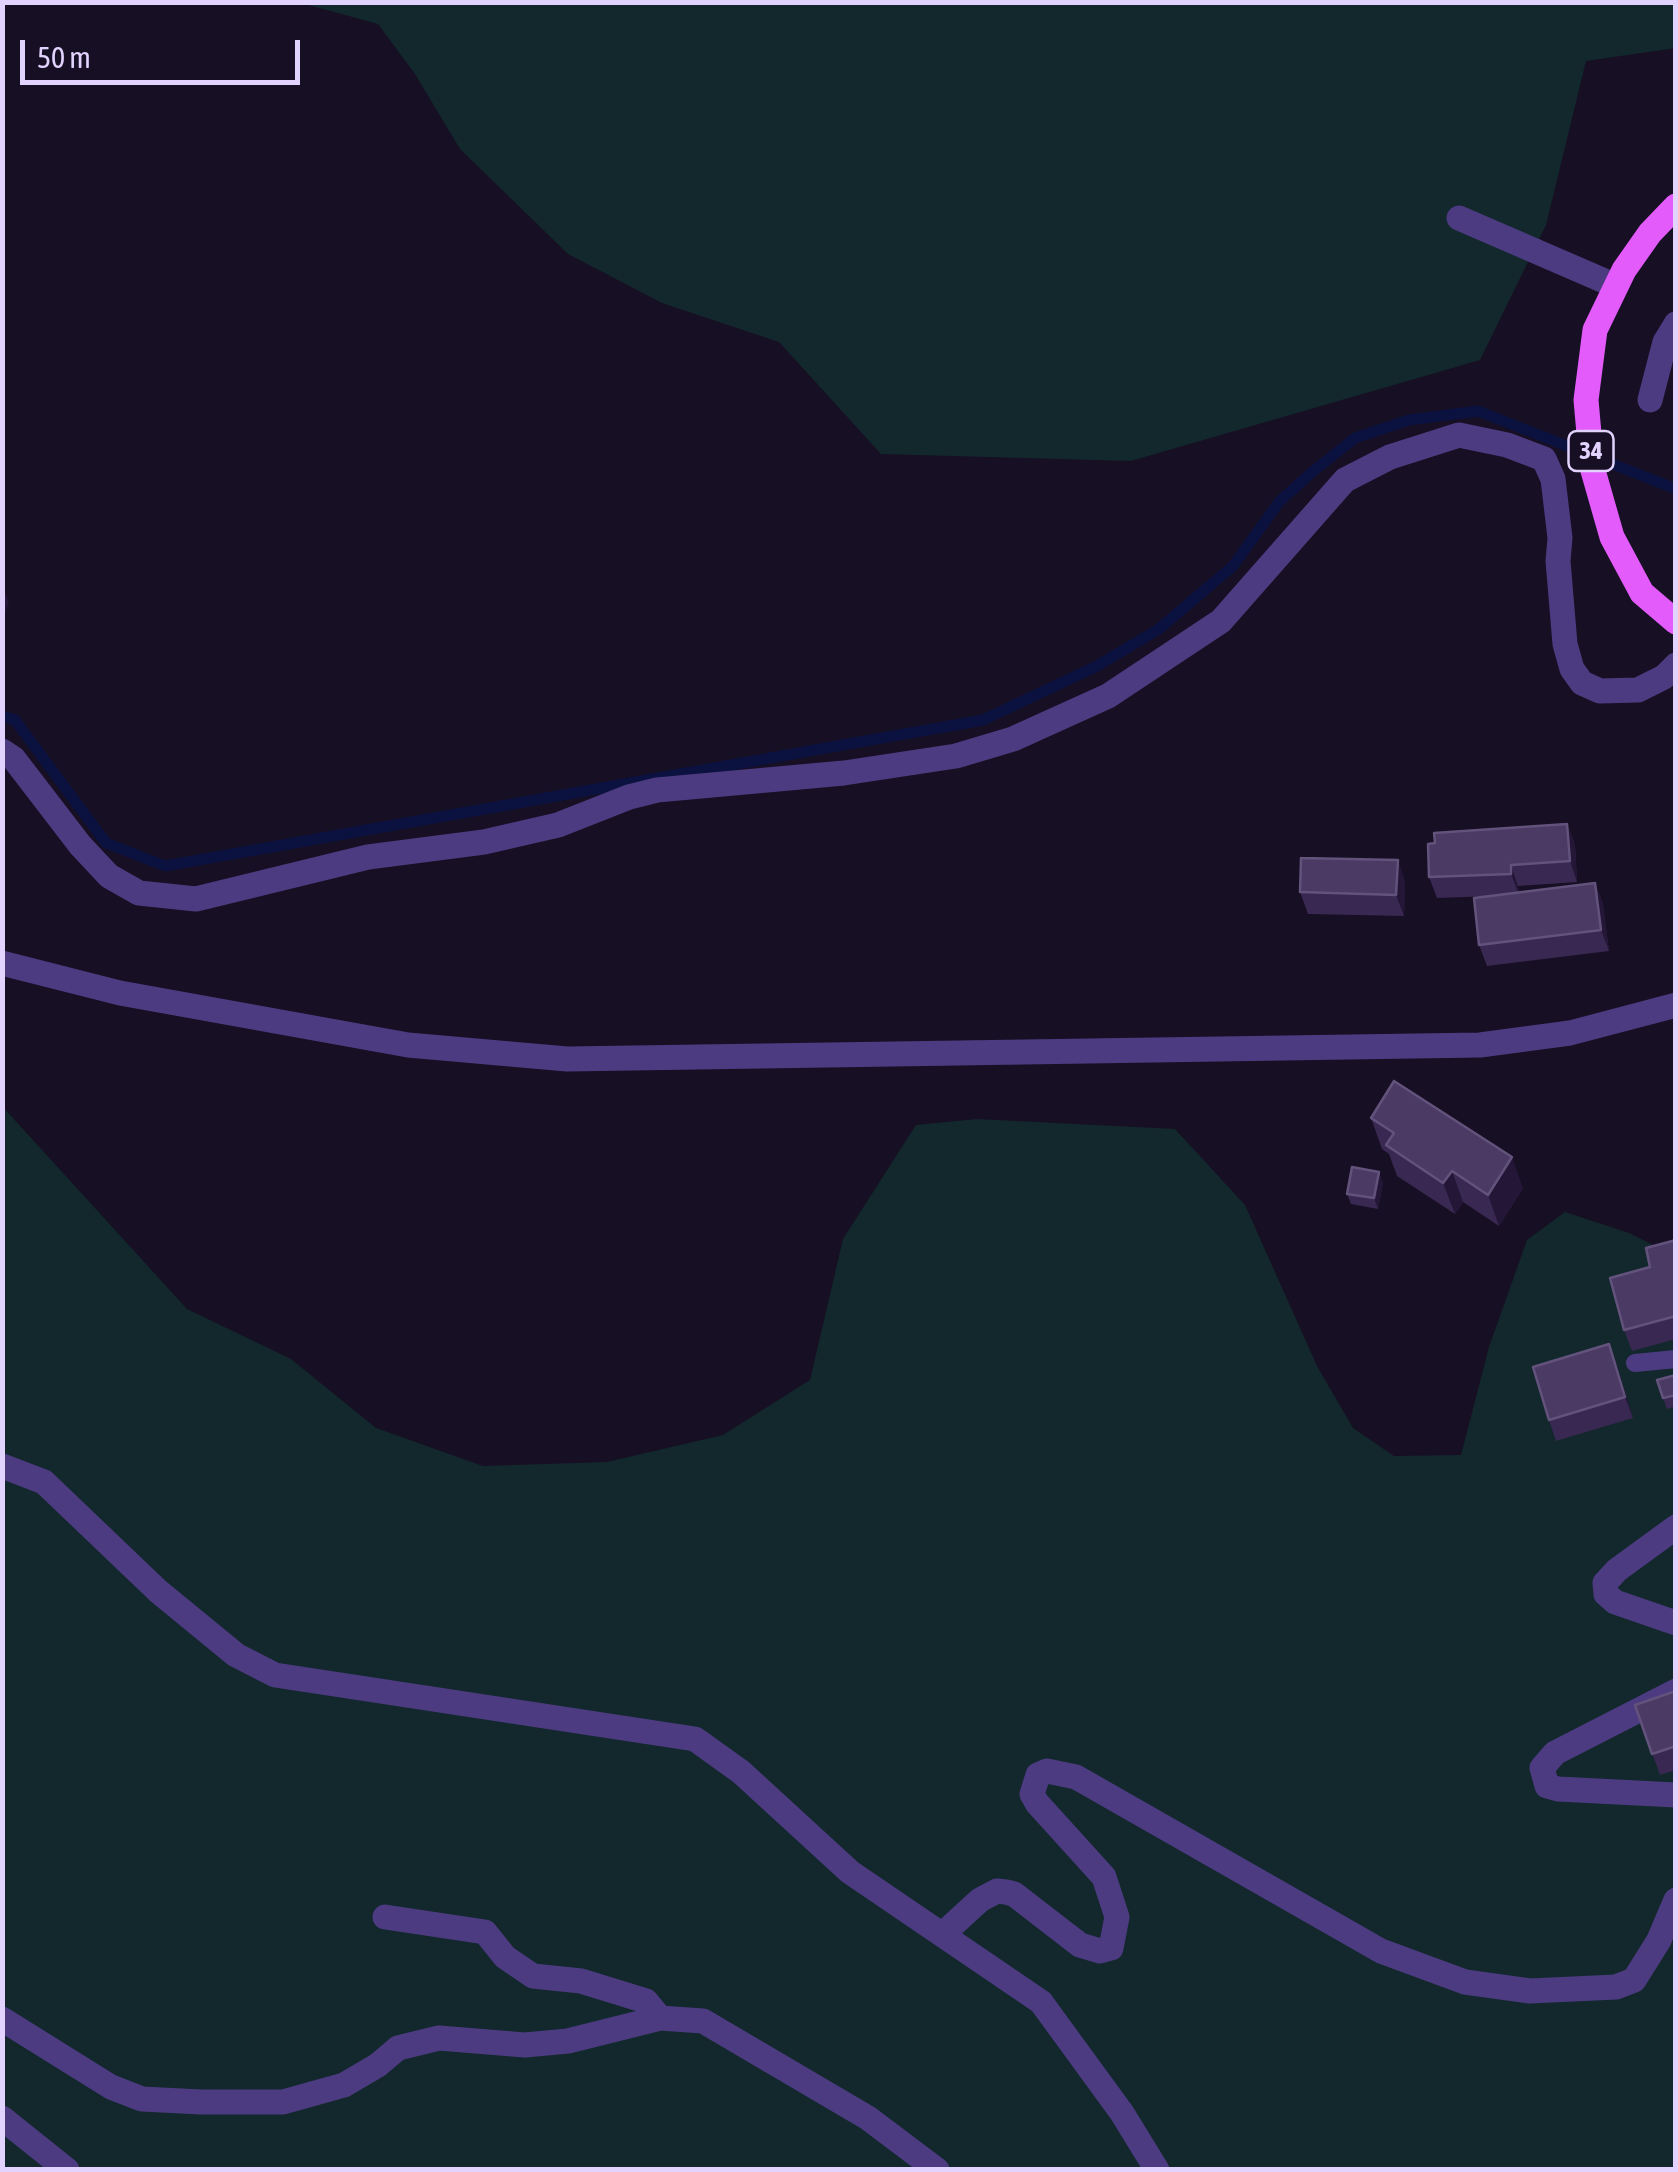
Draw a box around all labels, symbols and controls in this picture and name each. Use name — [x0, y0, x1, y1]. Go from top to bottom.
scale bar — [25, 20, 305, 82]
text: 50 m — [37, 40, 91, 74]
road number: 34 — [1568, 431, 1614, 471]

